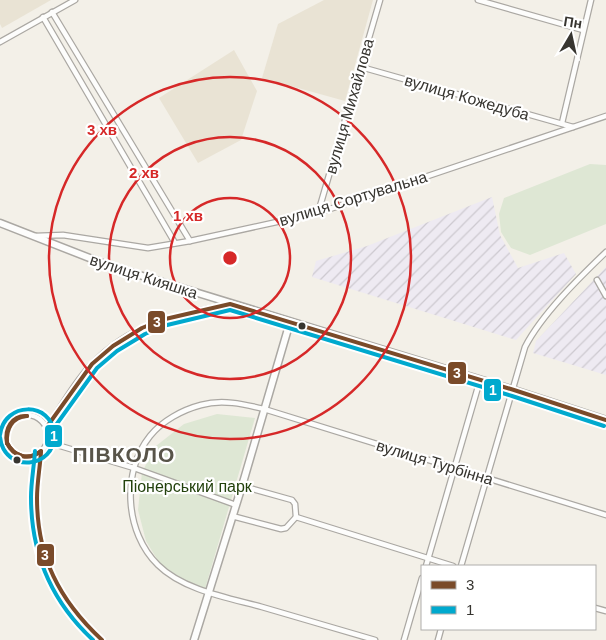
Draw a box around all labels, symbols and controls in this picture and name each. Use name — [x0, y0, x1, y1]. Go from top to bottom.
north arrow — [546, 10, 596, 60]
text: Пн — [563, 13, 583, 32]
street label: вулиця Михайлова — [322, 36, 377, 176]
street label: вулиця Кожедуба — [403, 72, 531, 123]
text: 3 хв — [87, 121, 117, 138]
text: 2 хв — [129, 164, 159, 181]
street label: вулиця Сортувальна — [277, 168, 429, 229]
text: 1 хв — [173, 207, 203, 224]
centre of rings — [221, 249, 239, 267]
street label: вулиця Кияшка — [88, 251, 200, 302]
line badge: 3 — [147, 310, 166, 334]
text: 3 — [153, 314, 161, 330]
unlabelled marker — [297, 321, 307, 331]
line badge: 3 — [447, 361, 467, 385]
text: 3 — [453, 365, 461, 381]
line badge: 1 — [483, 378, 502, 402]
text: 1 — [489, 382, 497, 398]
line badge: 1 — [44, 424, 63, 448]
text: 1 — [50, 428, 58, 444]
street label: вулиця Турбінна — [374, 437, 495, 488]
district label: ПІВКОЛО — [73, 443, 175, 466]
unlabelled marker — [12, 455, 22, 465]
park label: Піонерський парк — [122, 478, 253, 495]
line badge: 3 — [36, 543, 55, 567]
text: 3 — [41, 547, 49, 563]
legend — [421, 565, 596, 630]
text: 3 — [466, 576, 474, 593]
text: 1 — [466, 601, 474, 618]

